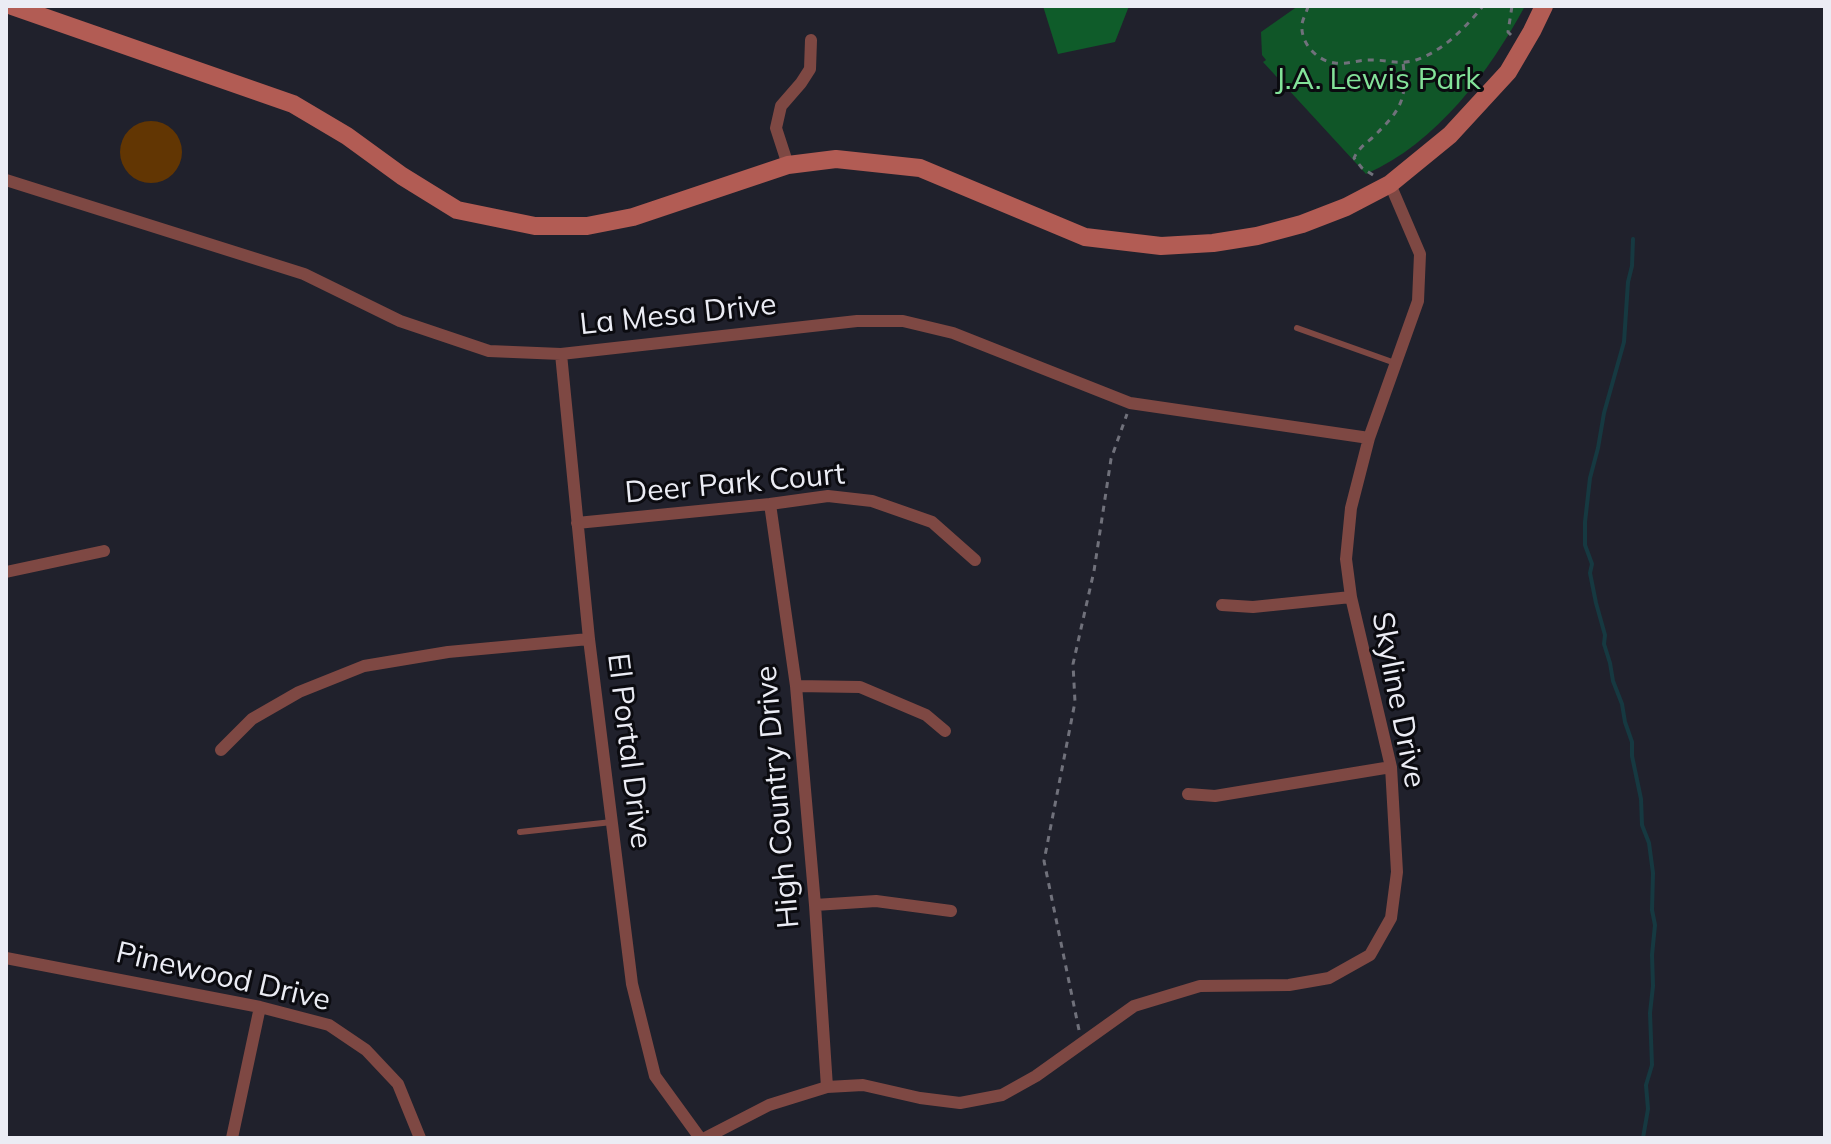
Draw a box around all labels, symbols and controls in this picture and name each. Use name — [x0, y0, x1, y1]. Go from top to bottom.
park label: J.A. Lewis Park — [1275, 62, 1481, 98]
street label: La Mesa Drive — [578, 287, 778, 343]
street label: Deer Park Court — [623, 456, 847, 512]
street label: Skyline Drive — [1363, 609, 1433, 791]
street label: El Portal Drive — [599, 651, 659, 851]
street label: High Country Drive — [749, 664, 807, 930]
street label: Pinewood Drive — [112, 935, 334, 1019]

